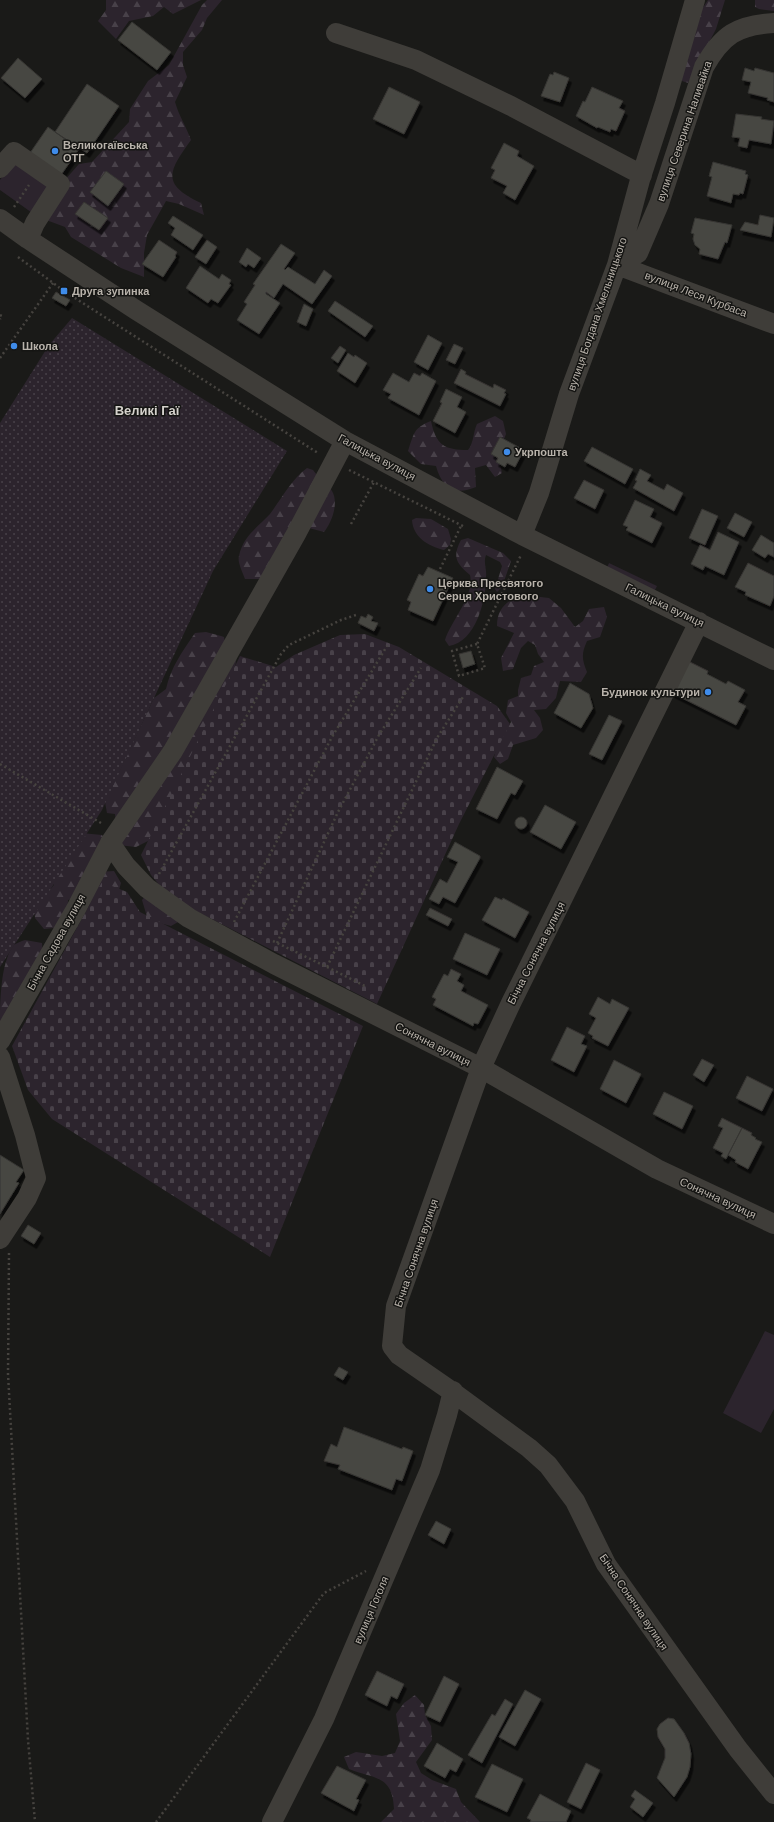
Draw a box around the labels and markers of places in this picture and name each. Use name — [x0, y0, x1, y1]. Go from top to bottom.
place label: Великогаївська ОТГ — [63, 139, 149, 164]
marker: Великогаївська ОТГ — [50, 146, 60, 156]
place label: Друга зупинка — [72, 285, 150, 297]
marker: Друга зупинка — [59, 286, 69, 296]
place label: Школа — [22, 340, 59, 352]
marker: Школа — [9, 341, 19, 351]
place label: Укрпошта — [515, 446, 569, 458]
marker: Укрпошта — [502, 447, 512, 457]
place label: Церква Пресвятого Серця Христового — [438, 577, 543, 602]
marker: Церква Пресвятого Серця Христового — [425, 584, 435, 594]
place label: Будинок культури — [601, 686, 700, 698]
marker: Будинок культури — [703, 687, 713, 697]

